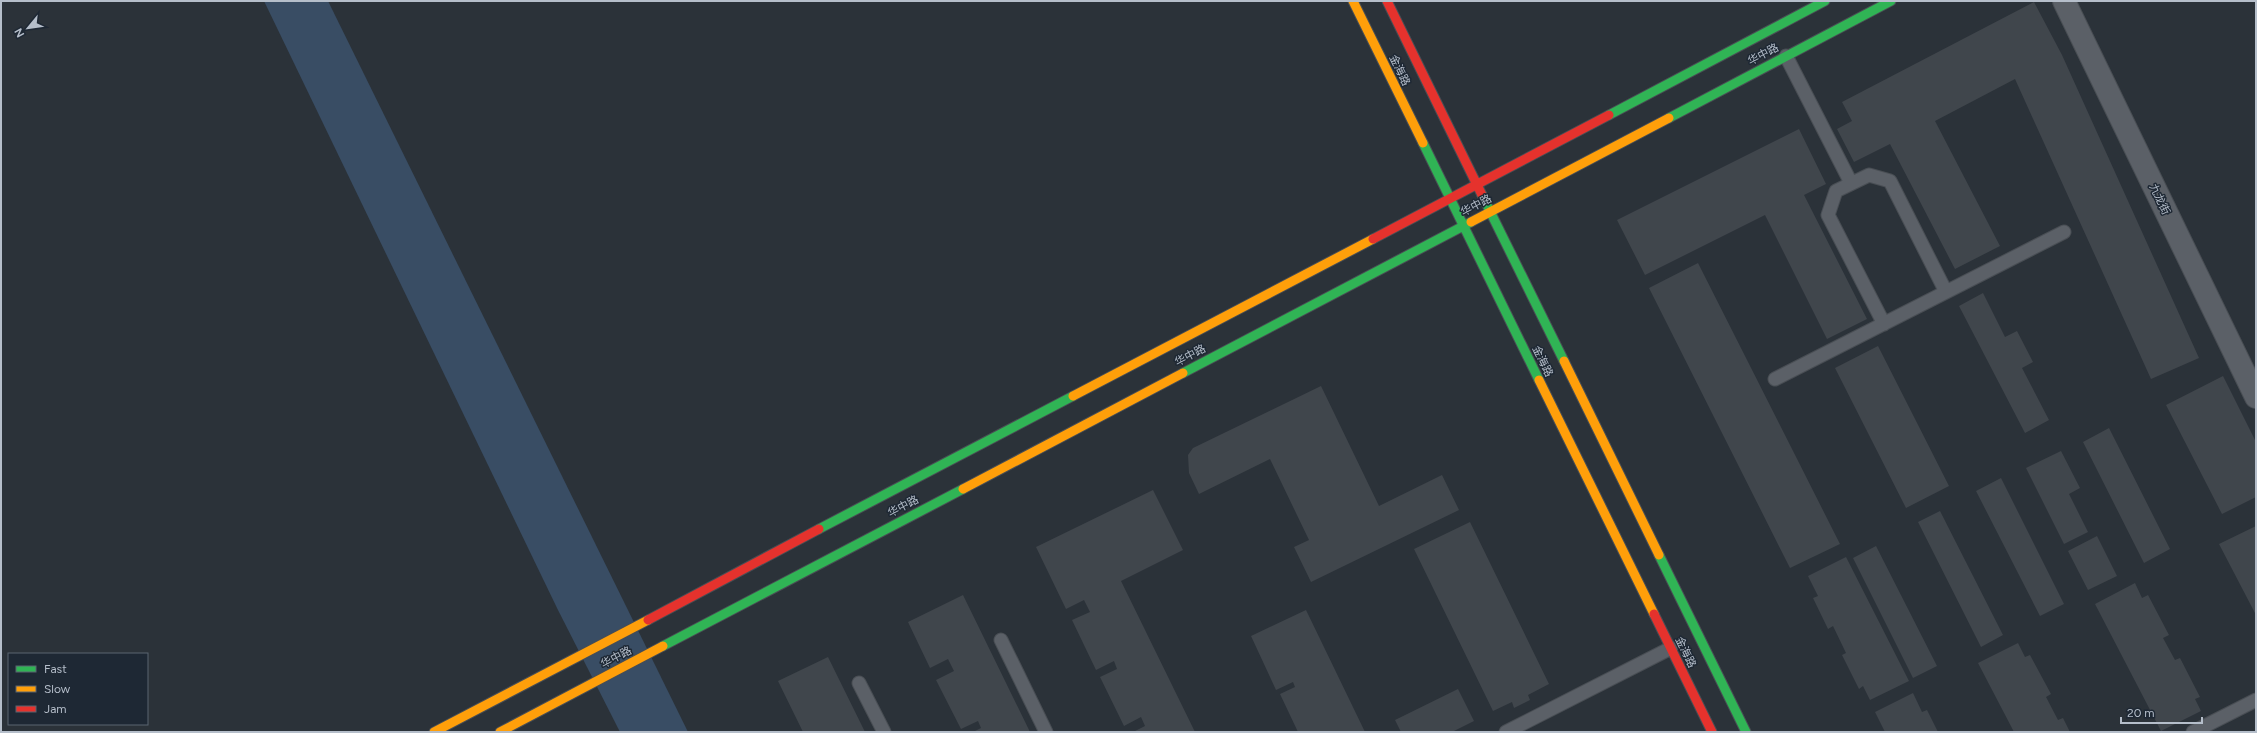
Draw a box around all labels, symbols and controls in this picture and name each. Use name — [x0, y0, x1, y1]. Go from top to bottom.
north arrow — [8, 8, 48, 48]
text: N — [12, 26, 27, 39]
street label: 华中路 — [1746, 41, 1781, 68]
street label: 金海路 — [1386, 53, 1413, 88]
street label: 九龙街 — [2146, 182, 2173, 217]
street label: 华中路 — [1459, 192, 1494, 219]
street label: 华中路 — [1173, 342, 1208, 369]
street label: 金海路 — [1529, 344, 1556, 379]
street label: 华中路 — [886, 493, 921, 520]
street label: 金海路 — [1672, 635, 1699, 670]
street label: 华中路 — [599, 644, 634, 671]
legend — [8, 653, 148, 725]
text: Fast — [44, 662, 67, 676]
text: Slow — [44, 682, 71, 696]
scale bar — [2121, 699, 2202, 725]
text: Jam — [44, 702, 67, 716]
text: 20 m — [2127, 706, 2155, 720]

